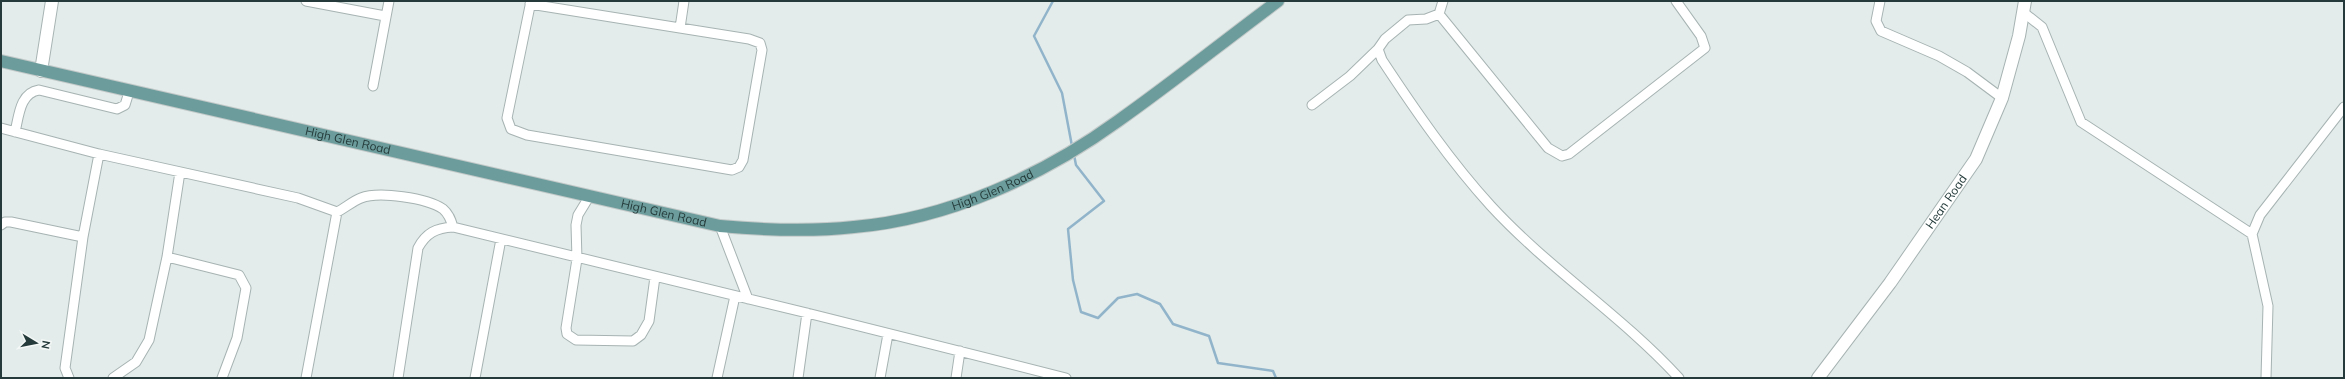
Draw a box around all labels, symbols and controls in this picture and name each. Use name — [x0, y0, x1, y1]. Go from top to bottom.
street label: High Glen Road — [304, 123, 392, 157]
street label: High Glen Road — [950, 166, 1036, 213]
street label: Hean Road — [1922, 172, 1970, 232]
street label: High Glen Road — [620, 196, 708, 230]
north arrow — [16, 323, 56, 363]
text: N — [38, 339, 53, 350]

